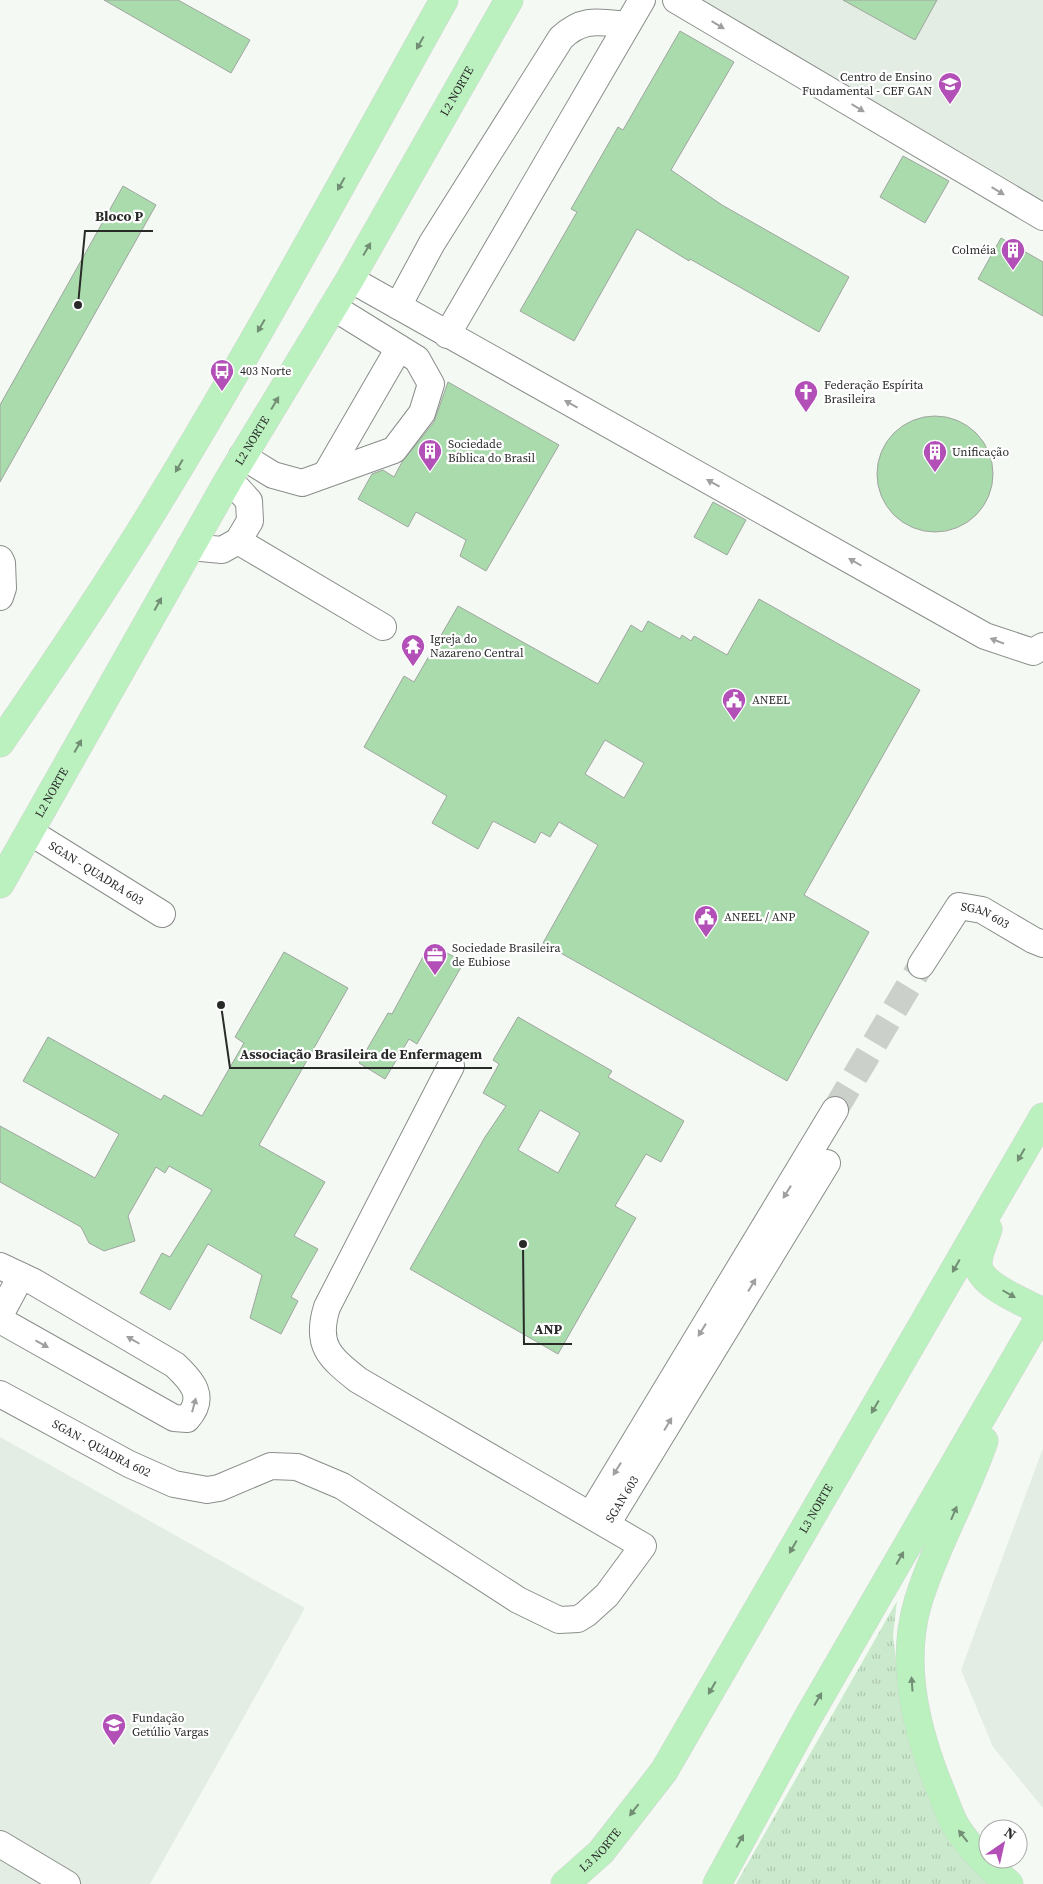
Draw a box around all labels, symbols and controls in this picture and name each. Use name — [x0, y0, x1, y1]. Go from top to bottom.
one-way arrow — [712, 20, 725, 29]
one-way arrow — [416, 36, 425, 49]
street label: L2 NORTE — [436, 64, 477, 119]
place label: Centro de Ensino Fundamental - CEF GAN — [802, 69, 932, 99]
school or university icon: Centro de Ensino Fundamental - CEF GAN — [937, 71, 963, 105]
one-way arrow — [851, 103, 864, 112]
one-way arrow — [337, 177, 345, 192]
one-way arrow — [991, 186, 1004, 195]
callout: Bloco P — [85, 202, 153, 231]
text: Bloco P — [95, 206, 143, 226]
building icon: Colméia — [1000, 237, 1026, 271]
one-way arrow — [363, 242, 372, 255]
place label: Colméia — [952, 242, 997, 258]
one-way arrow — [256, 319, 265, 332]
bus stop icon: 403 Norte — [209, 358, 235, 392]
place label: 403 Norte — [240, 363, 291, 379]
place label: Federação Espírita Brasileira — [824, 377, 924, 407]
church icon: Federação Espírita Brasileira — [793, 379, 819, 413]
one-way arrow — [270, 396, 279, 410]
one-way arrow — [564, 400, 579, 408]
street label: L2 NORTE — [231, 413, 273, 468]
place label: Sociedade Bíblica do Brasil — [448, 436, 535, 466]
building icon: Sociedade Bíblica do Brasil — [417, 438, 443, 472]
building icon: Unificação — [922, 439, 948, 473]
place label: Unificação — [952, 444, 1009, 460]
one-way arrow — [174, 459, 183, 473]
one-way arrow — [706, 479, 721, 487]
one-way arrow — [848, 558, 862, 567]
one-way arrow — [154, 597, 162, 611]
place label: Igreja do Nazareno Central — [430, 631, 524, 661]
temple icon: Igreja do Nazareno Central — [400, 633, 426, 667]
one-way arrow — [989, 637, 1004, 645]
public building icon: ANEEL — [721, 687, 747, 721]
place label: ANEEL — [752, 692, 790, 708]
one-way arrow — [74, 739, 83, 752]
street label: L2 NORTE — [31, 765, 72, 820]
street label: SGAN - QUADRA 603 — [46, 838, 147, 909]
street label: SGAN 603 — [960, 898, 1012, 932]
public building icon: ANEEL / ANP — [693, 904, 719, 938]
place label: ANEEL / ANP — [724, 909, 795, 925]
place label: Sociedade Brasileira de Eubiose — [452, 940, 561, 970]
office icon: Sociedade Brasileira de Eubiose — [422, 942, 448, 976]
callout: Associação Brasileira de Enfermagem — [230, 1039, 492, 1068]
text: Associação Brasileira de Enfermagem — [240, 1044, 483, 1064]
one-way arrow — [1016, 1149, 1025, 1162]
one-way arrow — [782, 1185, 792, 1198]
one-way arrow — [952, 1259, 960, 1274]
one-way arrow — [748, 1278, 757, 1292]
one-way arrow — [1003, 1290, 1016, 1299]
callout: ANP — [524, 1315, 572, 1344]
text: ANP — [534, 1319, 562, 1339]
one-way arrow — [697, 1324, 707, 1337]
one-way arrow — [127, 1336, 140, 1345]
one-way arrow — [35, 1340, 50, 1348]
one-way arrow — [190, 1398, 198, 1413]
one-way arrow — [870, 1400, 879, 1413]
street label: SGAN - QUADRA 602 — [49, 1416, 153, 1481]
one-way arrow — [663, 1417, 672, 1430]
one-way arrow — [613, 1462, 622, 1475]
street label: SGAN 603 — [602, 1473, 642, 1525]
street label: L3 NORTE — [795, 1481, 837, 1536]
one-way arrow — [950, 1506, 958, 1520]
one-way arrow — [789, 1541, 798, 1554]
one-way arrow — [895, 1552, 904, 1565]
one-way arrow — [908, 1675, 916, 1691]
one-way arrow — [708, 1681, 716, 1696]
one-way arrow — [814, 1692, 823, 1706]
place label: Fundação Getúlio Vargas — [132, 1710, 209, 1740]
school or university icon: Fundação Getúlio Vargas — [101, 1712, 127, 1746]
one-way arrow — [629, 1803, 639, 1817]
north arrow — [978, 1819, 1028, 1869]
text: N — [1000, 1822, 1020, 1844]
street label: L3 NORTE — [576, 1825, 625, 1876]
one-way arrow — [958, 1830, 969, 1843]
one-way arrow — [736, 1834, 744, 1849]

